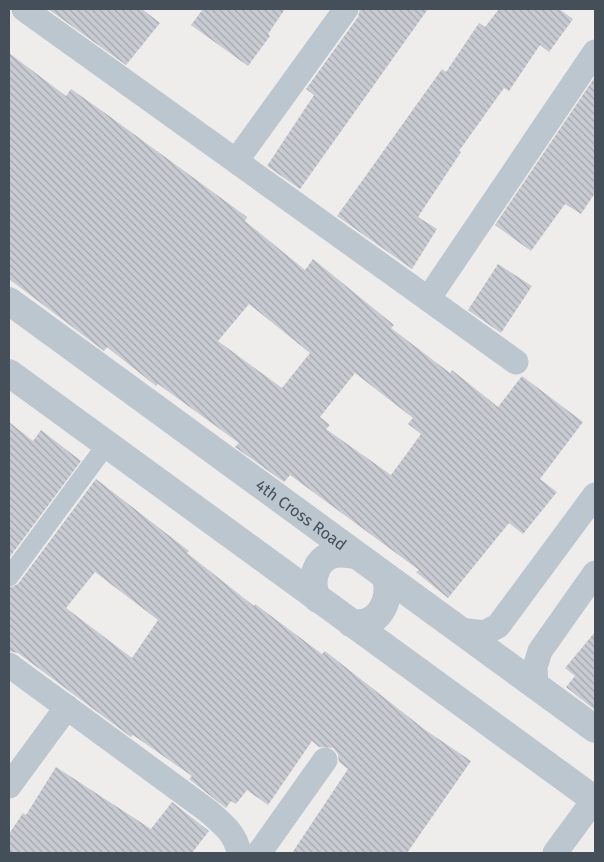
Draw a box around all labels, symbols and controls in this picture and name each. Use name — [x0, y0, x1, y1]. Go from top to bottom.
street label: 4th Cross Road — [252, 475, 350, 554]

